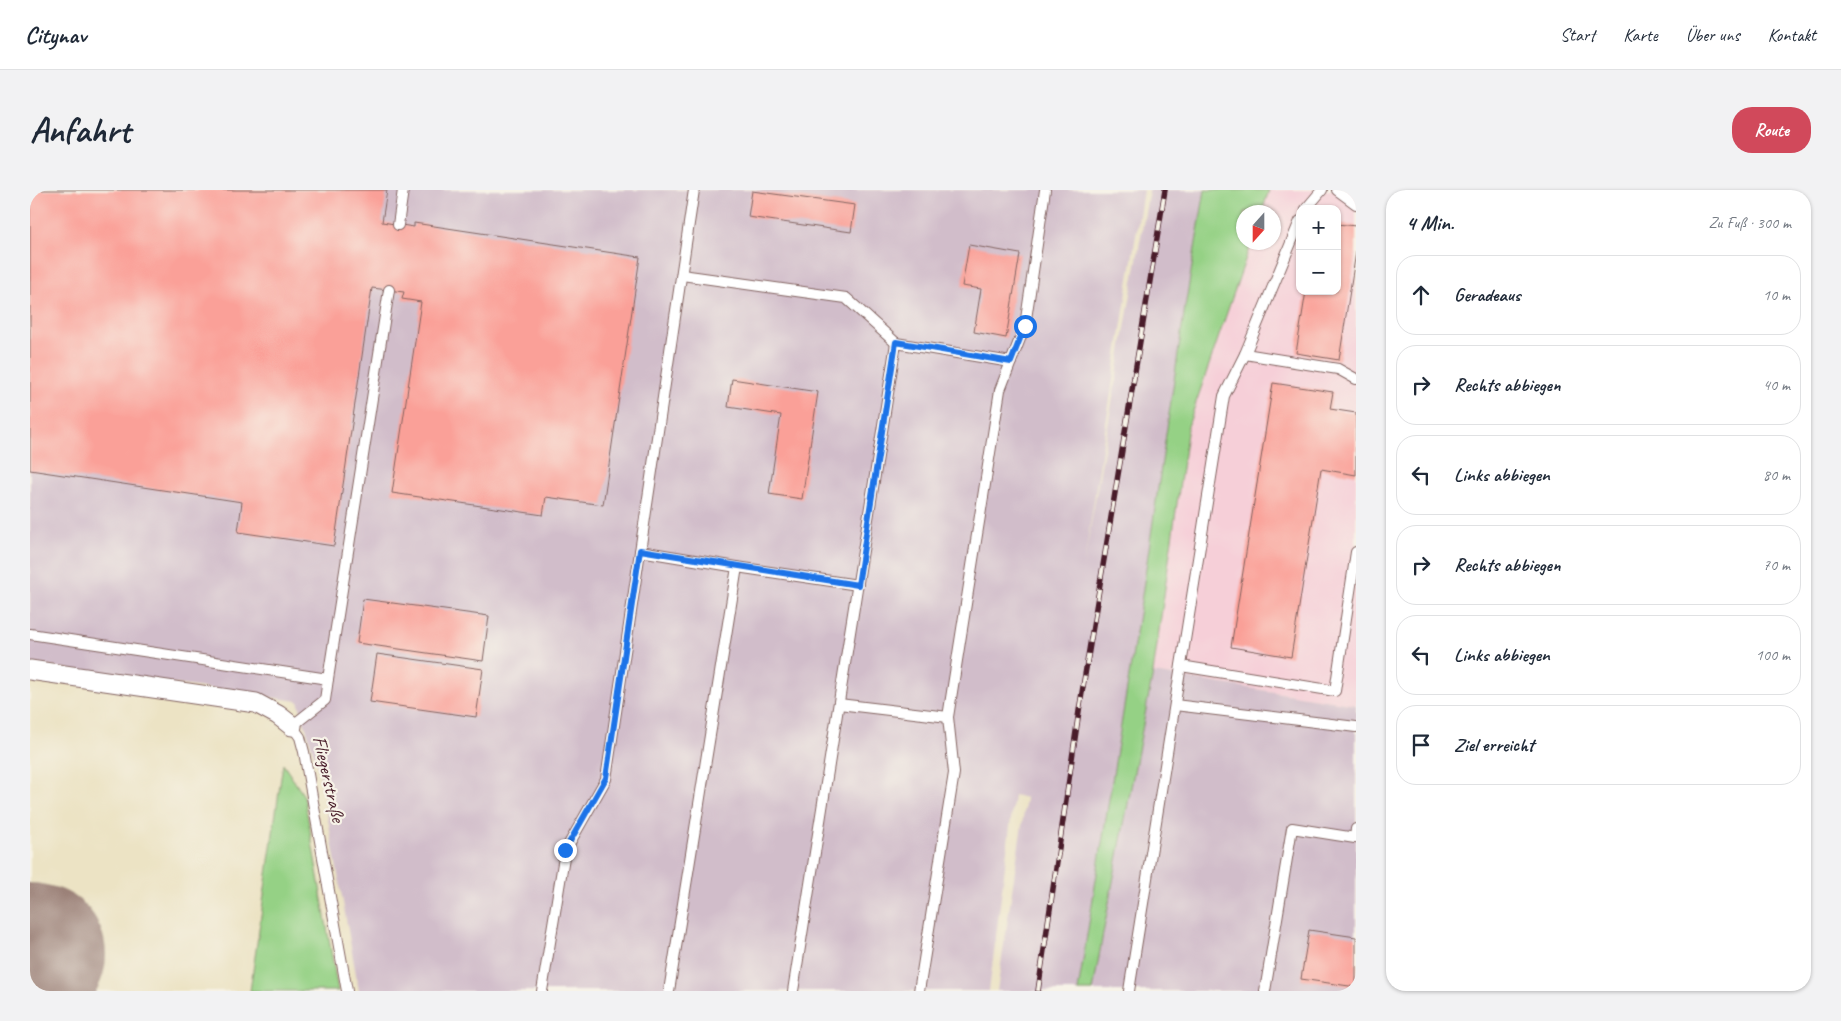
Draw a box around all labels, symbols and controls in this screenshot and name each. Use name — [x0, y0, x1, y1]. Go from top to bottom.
text: Citynav — [25, 20, 86, 50]
text: Start — [1560, 24, 1595, 46]
text: Karte — [1623, 24, 1658, 46]
text: Über uns — [1686, 24, 1740, 46]
text: Kontakt — [1768, 24, 1816, 46]
button: Route — [1732, 107, 1811, 153]
text: Anfahrt — [30, 108, 130, 153]
north arrow — [1236, 205, 1281, 250]
map controls — [1296, 205, 1341, 295]
button: + — [1296, 205, 1341, 250]
text: 4 Min. — [1406, 210, 1454, 236]
text: Zu Fuß · 300 m — [1708, 213, 1791, 233]
button: − — [1296, 250, 1341, 295]
icon: ahead — [1407, 281, 1435, 309]
text: Geradeaus — [1454, 283, 1521, 307]
text: 10 m — [1763, 285, 1790, 305]
route start — [1014, 315, 1037, 338]
icon: right — [1407, 371, 1435, 399]
text: Rechts abbiegen — [1454, 373, 1560, 397]
text: 40 m — [1763, 375, 1790, 395]
icon: left — [1407, 461, 1435, 489]
text: Links abbiegen — [1454, 463, 1550, 487]
text: 80 m — [1763, 465, 1790, 485]
icon: right — [1407, 551, 1435, 579]
text: Rechts abbiegen — [1454, 553, 1560, 577]
text: 70 m — [1763, 555, 1790, 575]
icon: left — [1407, 641, 1435, 669]
text: Links abbiegen — [1454, 643, 1550, 667]
text: 100 m — [1756, 645, 1790, 665]
icon: arrive — [1407, 731, 1435, 759]
street label: Fliegerstraße — [307, 733, 351, 826]
text: Ziel erreicht — [1454, 733, 1534, 757]
route end — [554, 839, 577, 862]

